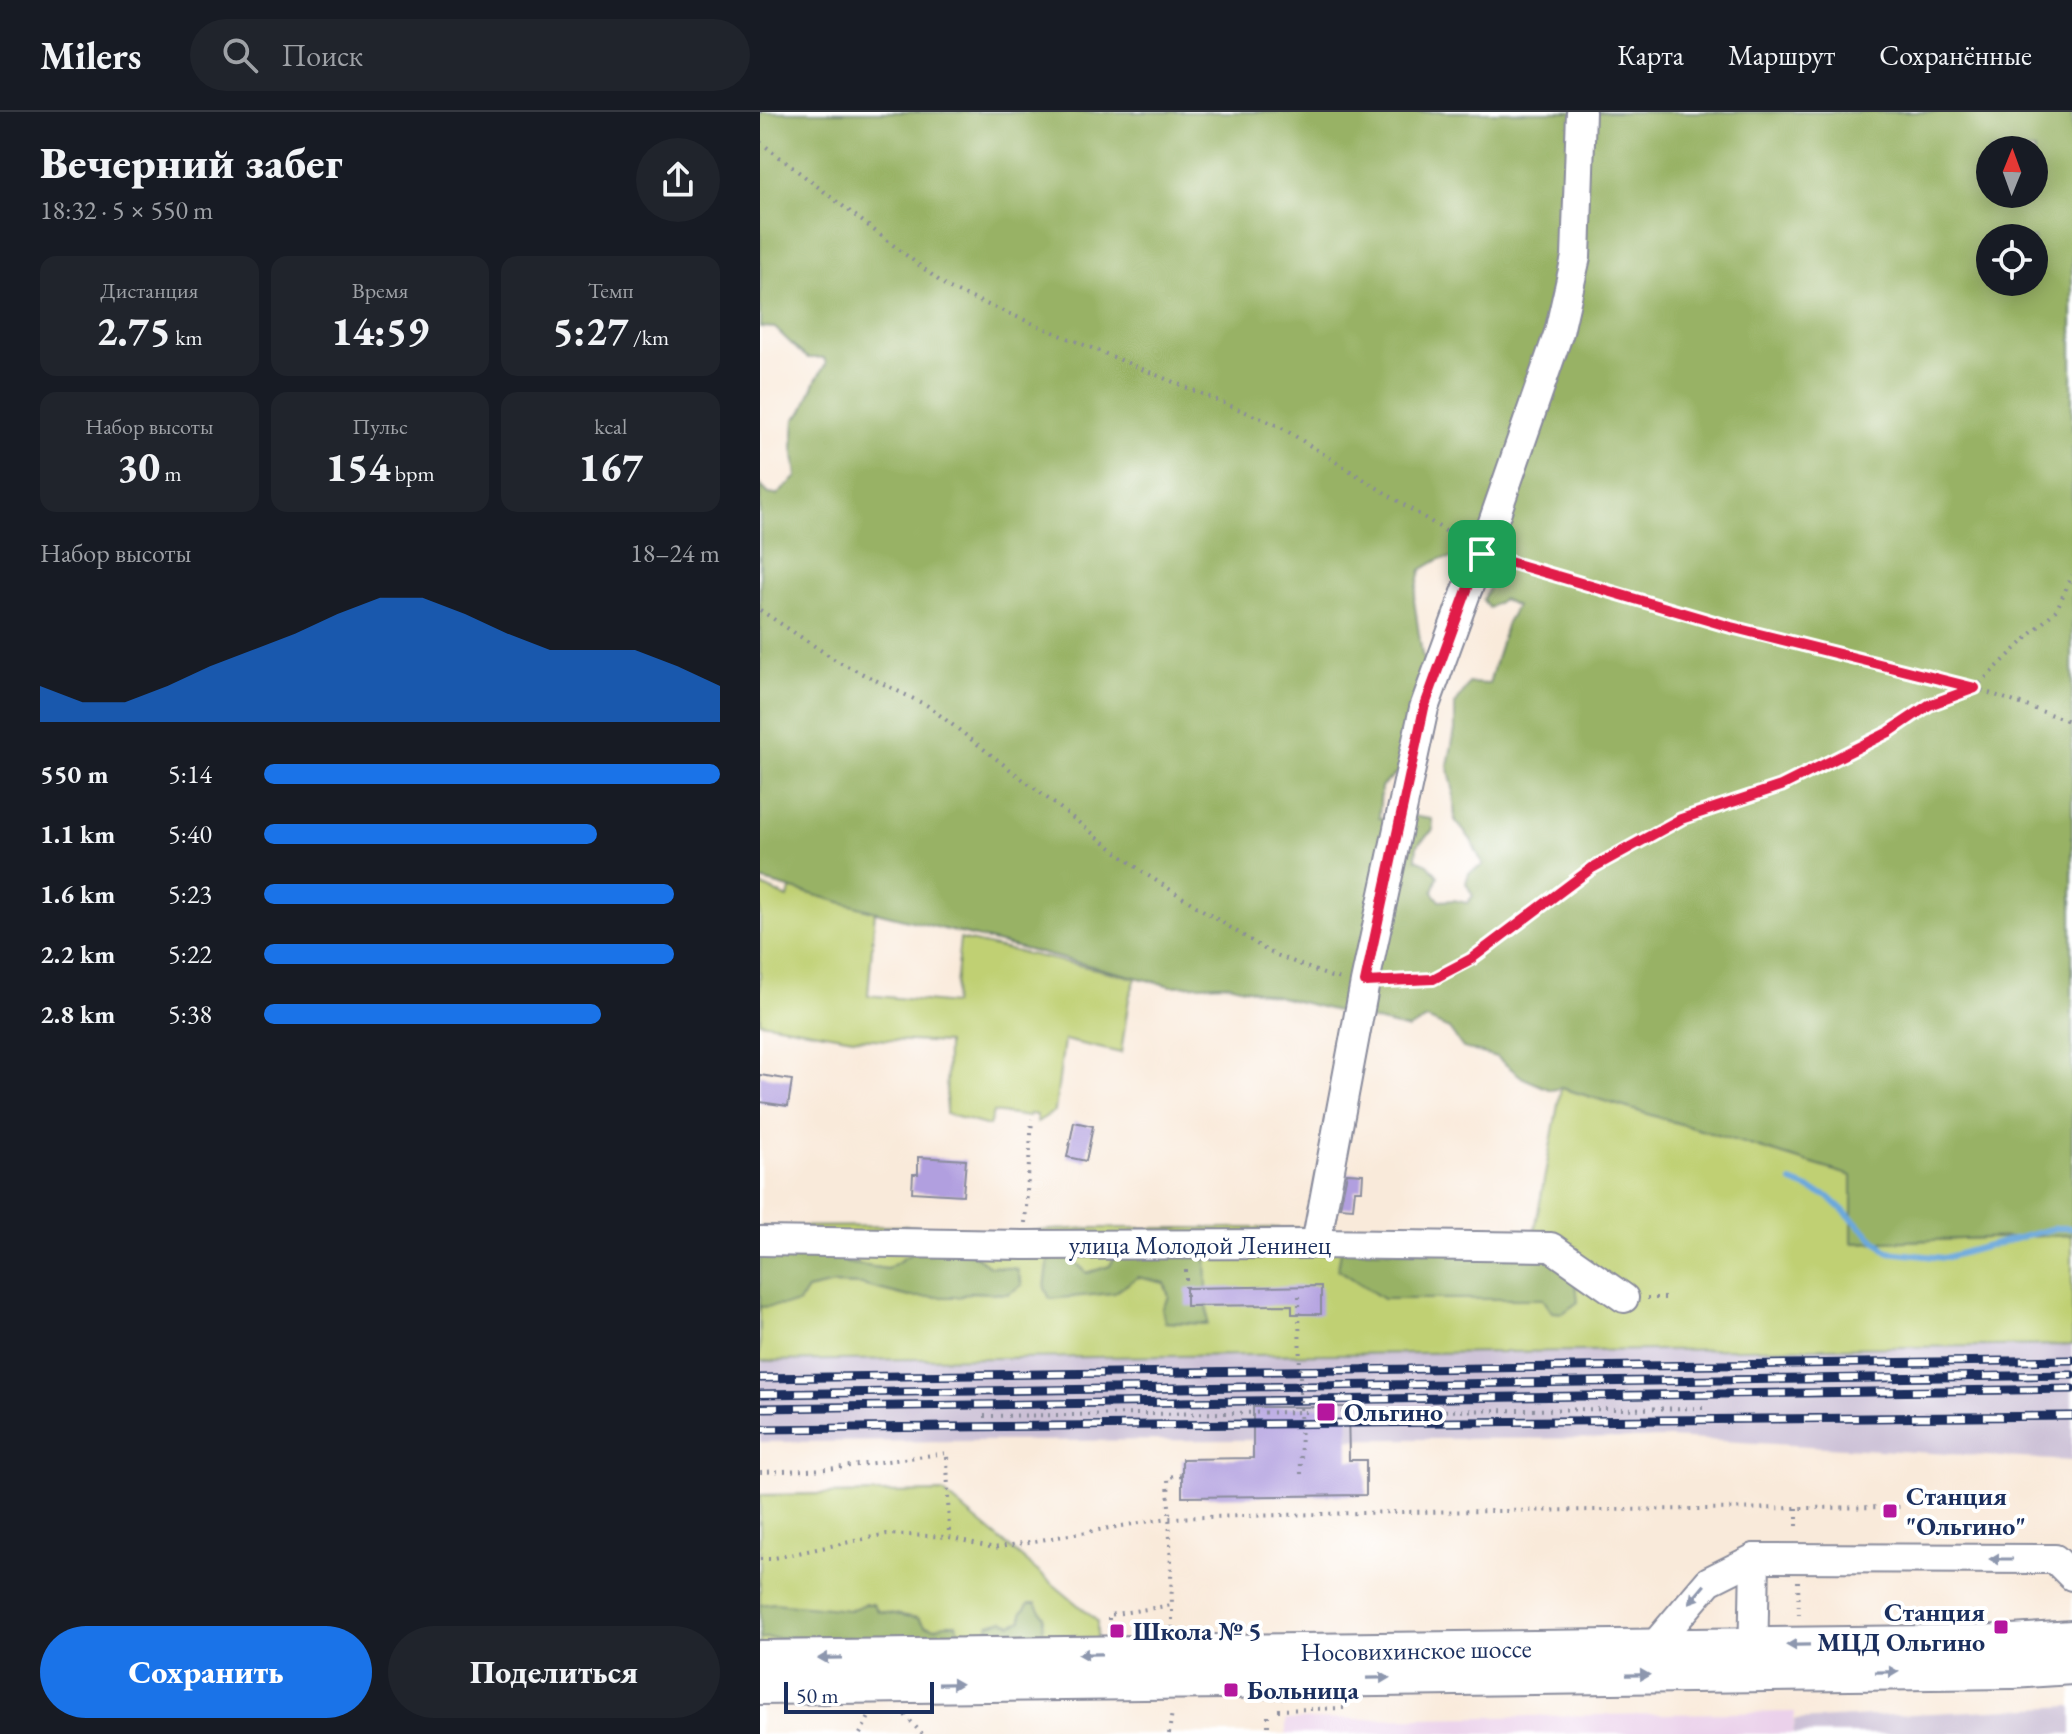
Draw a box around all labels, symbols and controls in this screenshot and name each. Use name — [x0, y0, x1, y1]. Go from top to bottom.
search box — [190, 19, 750, 91]
text: Milers — [40, 31, 142, 80]
icon: search — [218, 33, 262, 77]
text: Поиск — [282, 36, 363, 75]
text: Карта — [1617, 37, 1684, 73]
text: Маршрут — [1728, 37, 1835, 73]
text: Сохранённые — [1879, 37, 2032, 73]
text: Вечерний забег — [40, 134, 343, 191]
north arrow — [1976, 136, 2048, 208]
map controls — [1976, 136, 2048, 296]
button: share — [636, 138, 720, 222]
text: 18:32 · 5 × 550 m — [40, 193, 213, 227]
button: locate — [1976, 224, 2048, 296]
text: Дистанция — [100, 276, 198, 305]
text: Время — [352, 276, 408, 305]
text: Темп — [588, 276, 634, 305]
text: 2.75 — [96, 305, 171, 357]
text: 14:59 — [331, 305, 429, 357]
text: 5:27 — [552, 305, 629, 357]
text: km — [171, 323, 203, 352]
text: /km — [629, 323, 669, 352]
text: Набор высоты — [85, 412, 213, 441]
text: Пульс — [352, 412, 408, 441]
text: kcal — [594, 412, 627, 441]
text: 30 — [117, 441, 160, 493]
text: 154 — [325, 441, 390, 493]
text: 167 — [578, 441, 643, 493]
text: m — [160, 459, 182, 488]
text: bpm — [390, 459, 435, 488]
pin — [1448, 520, 1516, 588]
icon: arrive — [1460, 532, 1504, 576]
text: Набор высоты — [40, 536, 191, 570]
text: 18–24 m — [630, 536, 720, 570]
text: 550 m — [40, 757, 108, 791]
text: 5:14 — [168, 757, 212, 791]
text: 1.1 km — [40, 817, 115, 851]
text: 5:40 — [168, 817, 212, 851]
text: 1.6 km — [40, 877, 115, 911]
text: 5:23 — [168, 877, 212, 911]
text: 2.2 km — [40, 937, 115, 971]
text: 5:22 — [168, 937, 212, 971]
text: 2.8 km — [40, 997, 115, 1031]
text: 5:38 — [168, 997, 212, 1031]
street label: улица Молодой Ленинец — [1069, 1228, 1332, 1262]
place label: Ольгино — [1344, 1395, 1443, 1429]
marker: Ольгино — [1315, 1401, 1337, 1423]
place label: Станция "Ольгино" — [1906, 1479, 2026, 1543]
marker: Станция "Ольгино" — [1881, 1502, 1899, 1520]
one-way arrow — [1988, 1553, 2013, 1565]
one-way arrow — [1689, 1584, 1706, 1604]
place label: Станция МЦД Ольгино — [1817, 1595, 1985, 1659]
place label: Школа № 5 — [1133, 1614, 1262, 1648]
marker: Станция МЦД Ольгино — [1992, 1618, 2010, 1636]
marker: Школа № 5 — [1108, 1622, 1126, 1640]
button: Сохранить — [40, 1626, 372, 1718]
button: Поделиться — [388, 1626, 720, 1718]
street label: Носовихинское шоссе — [1300, 1631, 1532, 1669]
one-way arrow — [1785, 1639, 1810, 1651]
one-way arrow — [1077, 1648, 1102, 1661]
one-way arrow — [817, 1652, 842, 1664]
one-way arrow — [1875, 1666, 1900, 1678]
one-way arrow — [1626, 1669, 1651, 1681]
one-way arrow — [1366, 1672, 1391, 1684]
place label: Больница — [1247, 1673, 1359, 1707]
one-way arrow — [938, 1677, 963, 1690]
scale bar — [784, 1678, 934, 1714]
text: 50 m — [796, 1681, 839, 1710]
marker: Больница — [1222, 1681, 1240, 1699]

